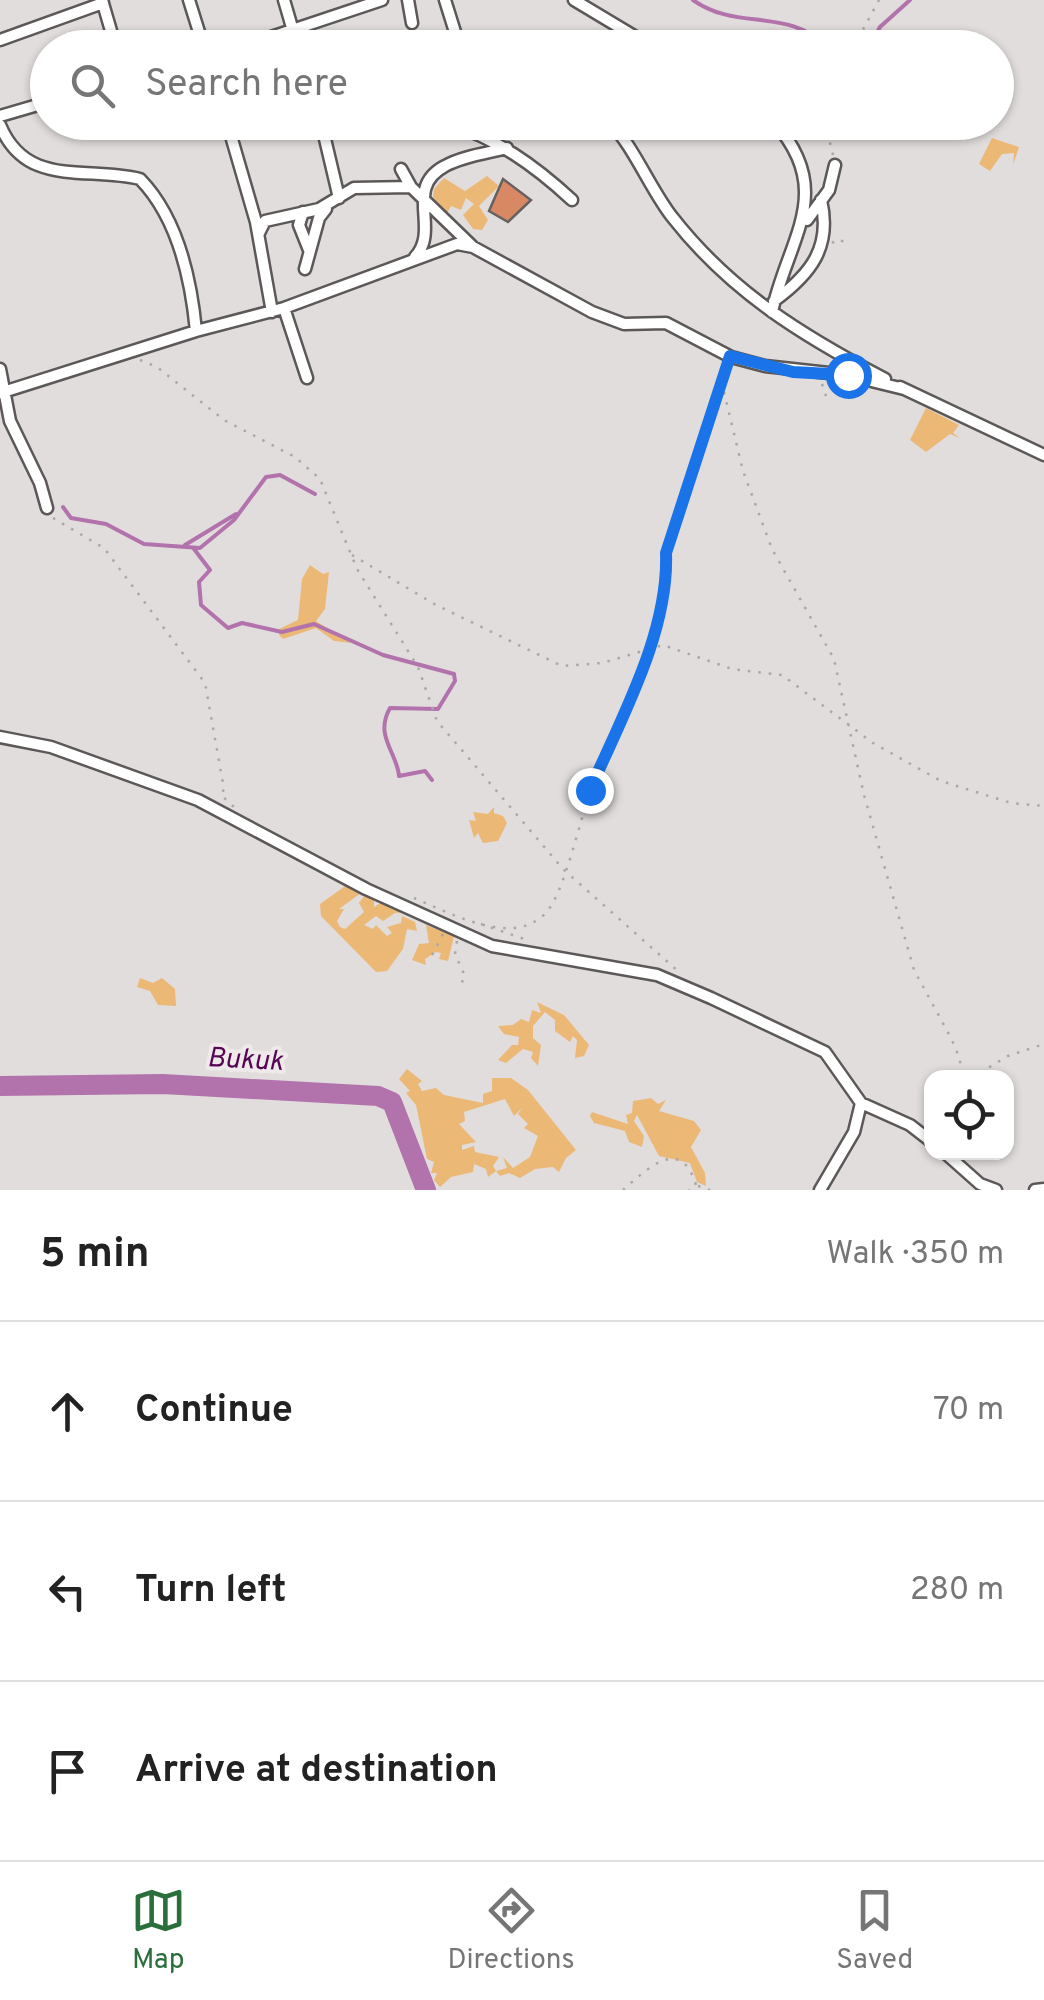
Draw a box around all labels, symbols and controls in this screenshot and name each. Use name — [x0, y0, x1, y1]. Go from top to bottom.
search box — [30, 30, 1014, 140]
icon: search — [65, 58, 120, 113]
text: Search here — [145, 61, 348, 110]
route start — [826, 353, 872, 399]
route end — [568, 768, 614, 814]
water label: Bukuk — [206, 1041, 285, 1081]
map controls — [924, 1070, 1014, 1160]
button: locate — [924, 1070, 1014, 1160]
text: 5 min — [40, 1229, 150, 1282]
text: Walk · 350 m — [826, 1235, 1004, 1275]
icon: ahead — [40, 1384, 95, 1439]
text: Continue — [135, 1387, 293, 1436]
text: 70 m — [933, 1391, 1004, 1431]
icon: left — [40, 1564, 95, 1619]
text: Turn left — [135, 1567, 287, 1616]
text: 280 m — [910, 1571, 1004, 1611]
icon: arrive — [40, 1744, 95, 1799]
text: Arrive at destination — [135, 1747, 498, 1796]
tab: Map — [131, 1883, 186, 1979]
tab: Directions — [447, 1883, 575, 1979]
tab: Saved — [836, 1883, 913, 1979]

